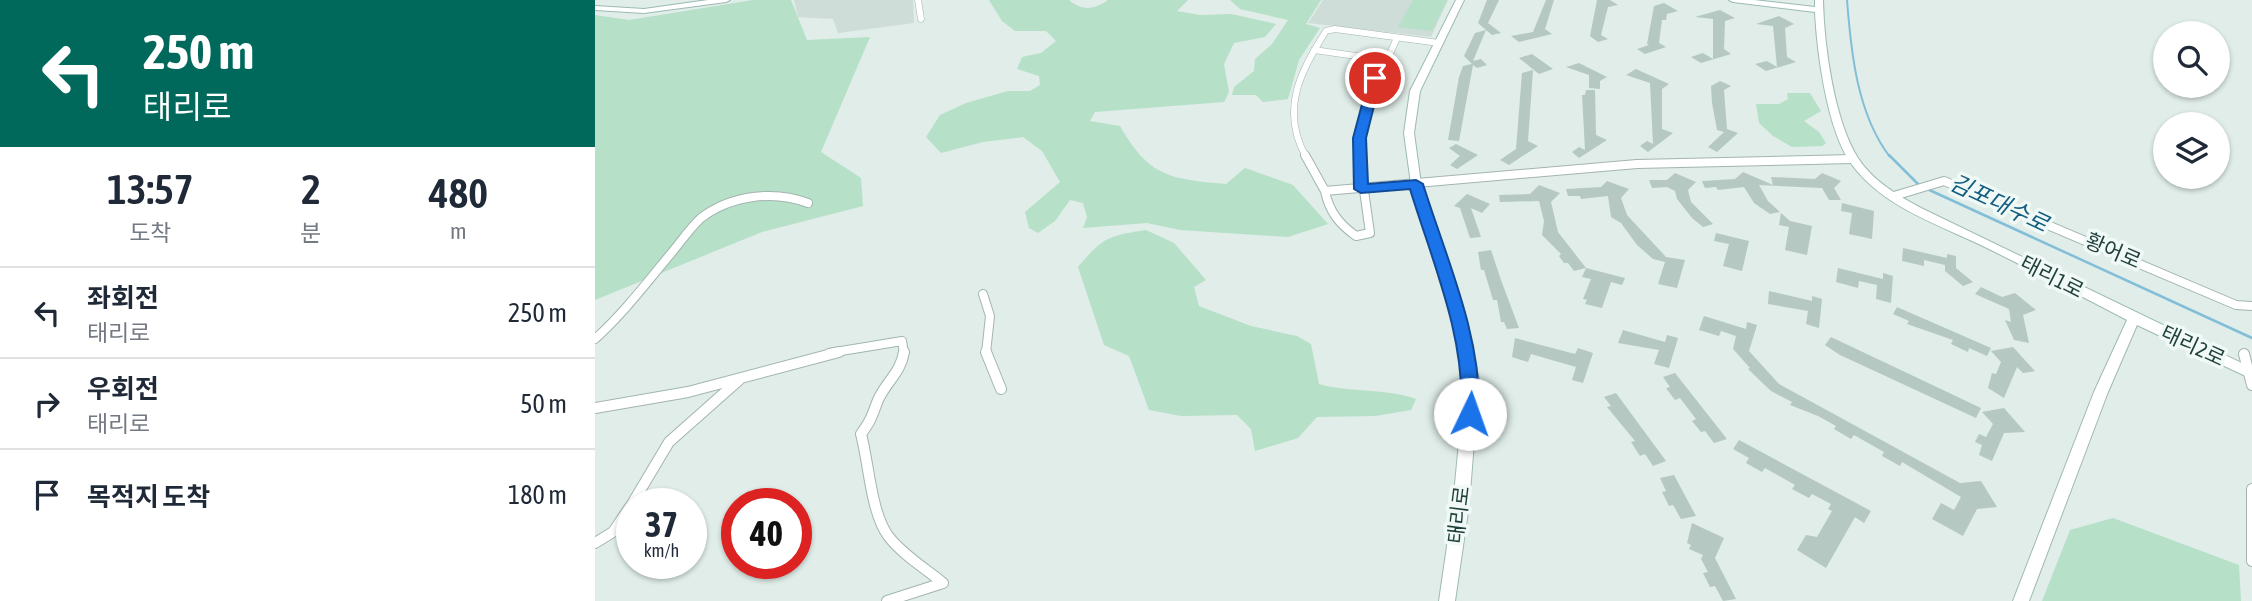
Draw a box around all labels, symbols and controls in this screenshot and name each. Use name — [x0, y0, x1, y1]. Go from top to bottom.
map controls — [2153, 21, 2230, 189]
button: search — [2153, 21, 2230, 98]
text: 250 m — [143, 23, 254, 79]
icon: left — [28, 28, 119, 119]
pin — [1345, 48, 1405, 108]
icon: arrive — [1356, 59, 1394, 97]
text: 태리로 — [143, 88, 231, 125]
button: layers — [2153, 112, 2230, 189]
text: 13:57 — [107, 165, 193, 213]
text: 2 — [301, 165, 321, 213]
text: 480 — [429, 169, 488, 217]
water label: 김포대수로 — [1946, 169, 2054, 238]
text: m — [450, 218, 467, 244]
text: 도착 — [129, 220, 171, 246]
text: 분 — [301, 220, 322, 246]
street label: 황어로 — [2082, 228, 2145, 272]
street label: 태리1로 — [2017, 250, 2088, 302]
text: 좌회전 — [87, 283, 159, 313]
icon: left — [28, 294, 66, 332]
text: 250 m — [508, 298, 567, 328]
text: 태리로 — [87, 320, 150, 346]
street label: 태리2로 — [2158, 320, 2229, 370]
text: 우회전 — [87, 374, 159, 404]
position arrow — [1433, 377, 1507, 451]
icon: right — [28, 385, 66, 423]
text: 50 m — [520, 389, 567, 419]
text: 태리로 — [87, 411, 150, 437]
icon: arrive — [28, 476, 66, 514]
text: 180 m — [508, 480, 567, 510]
text: 목적지 도착 — [87, 482, 210, 512]
street label: 태리로 — [1443, 485, 1473, 545]
speed limit sign: 40 — [721, 488, 812, 579]
text: 37 — [645, 504, 678, 544]
text: km/h — [644, 540, 679, 561]

